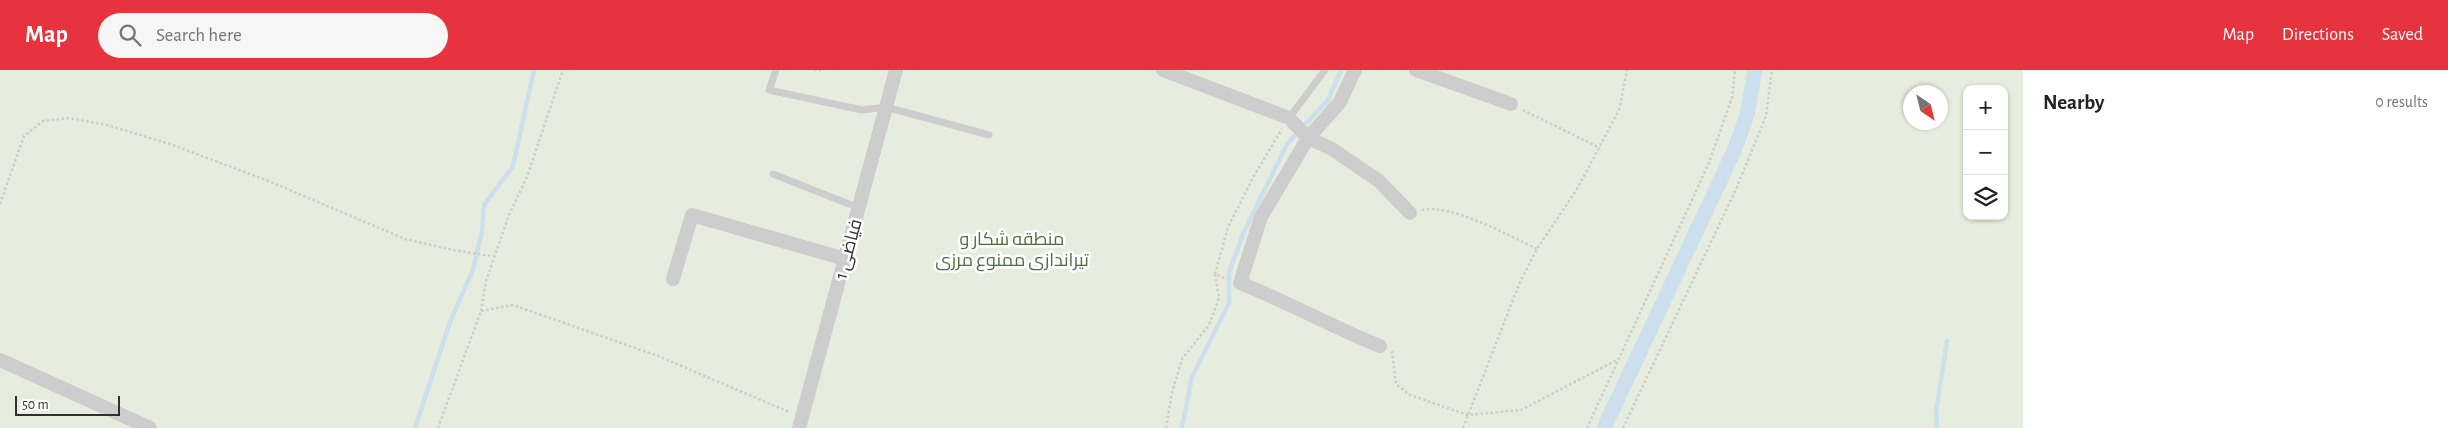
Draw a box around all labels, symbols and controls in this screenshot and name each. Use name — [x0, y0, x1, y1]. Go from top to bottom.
search box — [98, 13, 448, 58]
icon: search — [116, 21, 144, 49]
text: Map — [25, 23, 68, 47]
text: Search here — [156, 26, 242, 45]
text: Map — [2223, 26, 2254, 44]
text: Directions — [2282, 26, 2354, 44]
text: Saved — [2382, 26, 2423, 44]
north arrow — [1903, 85, 1948, 130]
map controls — [1963, 85, 2008, 220]
button: + — [1963, 85, 2008, 130]
text: Nearby — [2043, 92, 2104, 113]
text: 0 results — [2375, 94, 2428, 110]
button: − — [1963, 130, 2008, 175]
button: layers — [1963, 175, 2008, 220]
street label: فیاضی 1 — [832, 217, 867, 281]
park label: منطقه شکار و تیراندازی ممنوع مرزی — [935, 230, 1089, 272]
scale bar — [15, 393, 120, 416]
text: 50 m — [22, 398, 49, 412]

